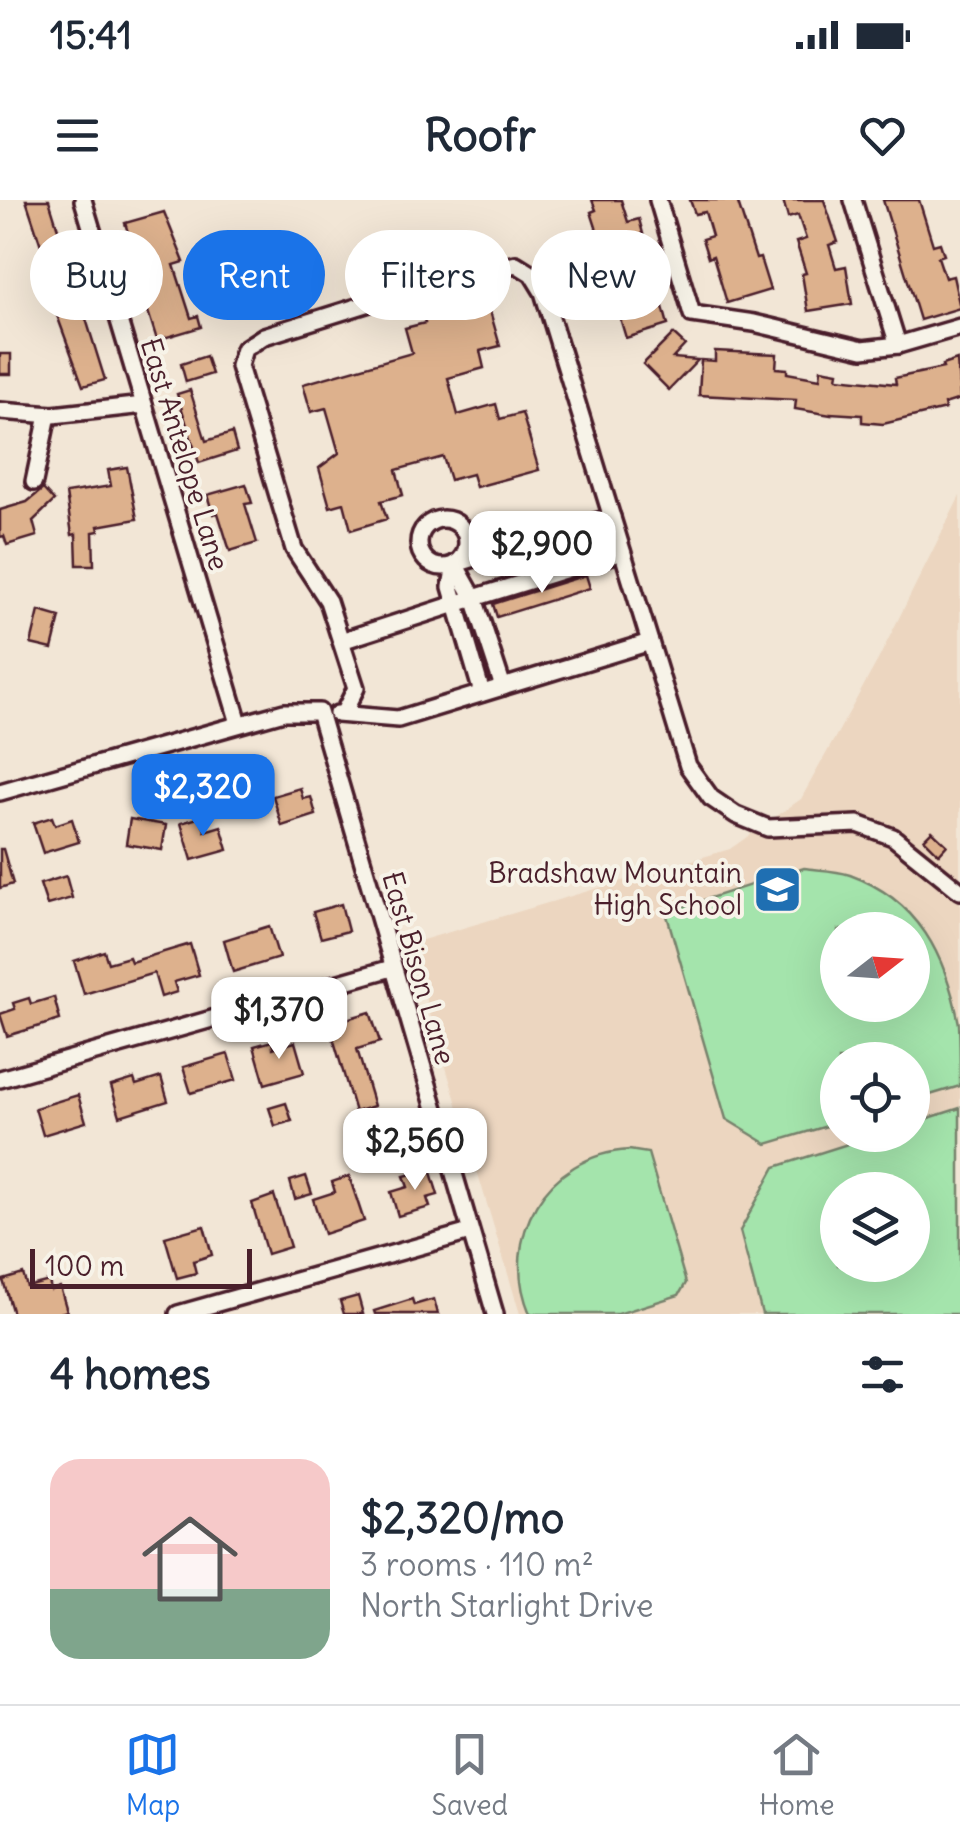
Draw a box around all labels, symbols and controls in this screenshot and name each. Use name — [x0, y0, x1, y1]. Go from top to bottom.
text: 15:41 — [50, 12, 132, 59]
text: Roofr — [424, 107, 536, 163]
icon: menu — [50, 108, 105, 163]
icon: heart — [855, 108, 910, 163]
chip: Buy — [30, 230, 163, 320]
chip: Rent — [183, 230, 325, 320]
chip: Filters — [345, 230, 511, 320]
chip: New — [531, 230, 671, 320]
street label: East Antelope Lane — [133, 333, 237, 575]
pin: $2,900 — [461, 511, 623, 596]
text: $2,900 — [491, 523, 593, 564]
pin: $2,320 — [122, 754, 284, 839]
text: $2,320 — [154, 766, 252, 807]
place label: Bradshaw Mountain High School — [488, 855, 742, 923]
school or university icon: Bradshaw Mountain High School — [751, 863, 803, 915]
street label: East Bison Lane — [374, 867, 464, 1069]
north arrow — [820, 912, 930, 1022]
map controls — [820, 912, 930, 1282]
pin: $1,370 — [198, 977, 360, 1062]
text: $1,370 — [233, 989, 325, 1030]
button: locate — [820, 1042, 930, 1152]
pin: $2,560 — [334, 1108, 496, 1193]
text: $2,560 — [365, 1120, 465, 1161]
button: layers — [820, 1172, 930, 1282]
scale bar — [30, 1244, 252, 1288]
text: 100 m — [45, 1248, 124, 1284]
icon: filters — [855, 1347, 910, 1402]
text: 4 homes — [50, 1348, 211, 1400]
text: $2,320/mo — [360, 1492, 564, 1544]
icon: home — [130, 1499, 250, 1619]
text: 3 rooms · 110 m² — [360, 1544, 594, 1585]
text: North Starlight Drive — [360, 1585, 654, 1626]
tab: Map — [125, 1727, 180, 1823]
tab: Saved — [431, 1727, 508, 1823]
tab: Home — [759, 1727, 835, 1823]

